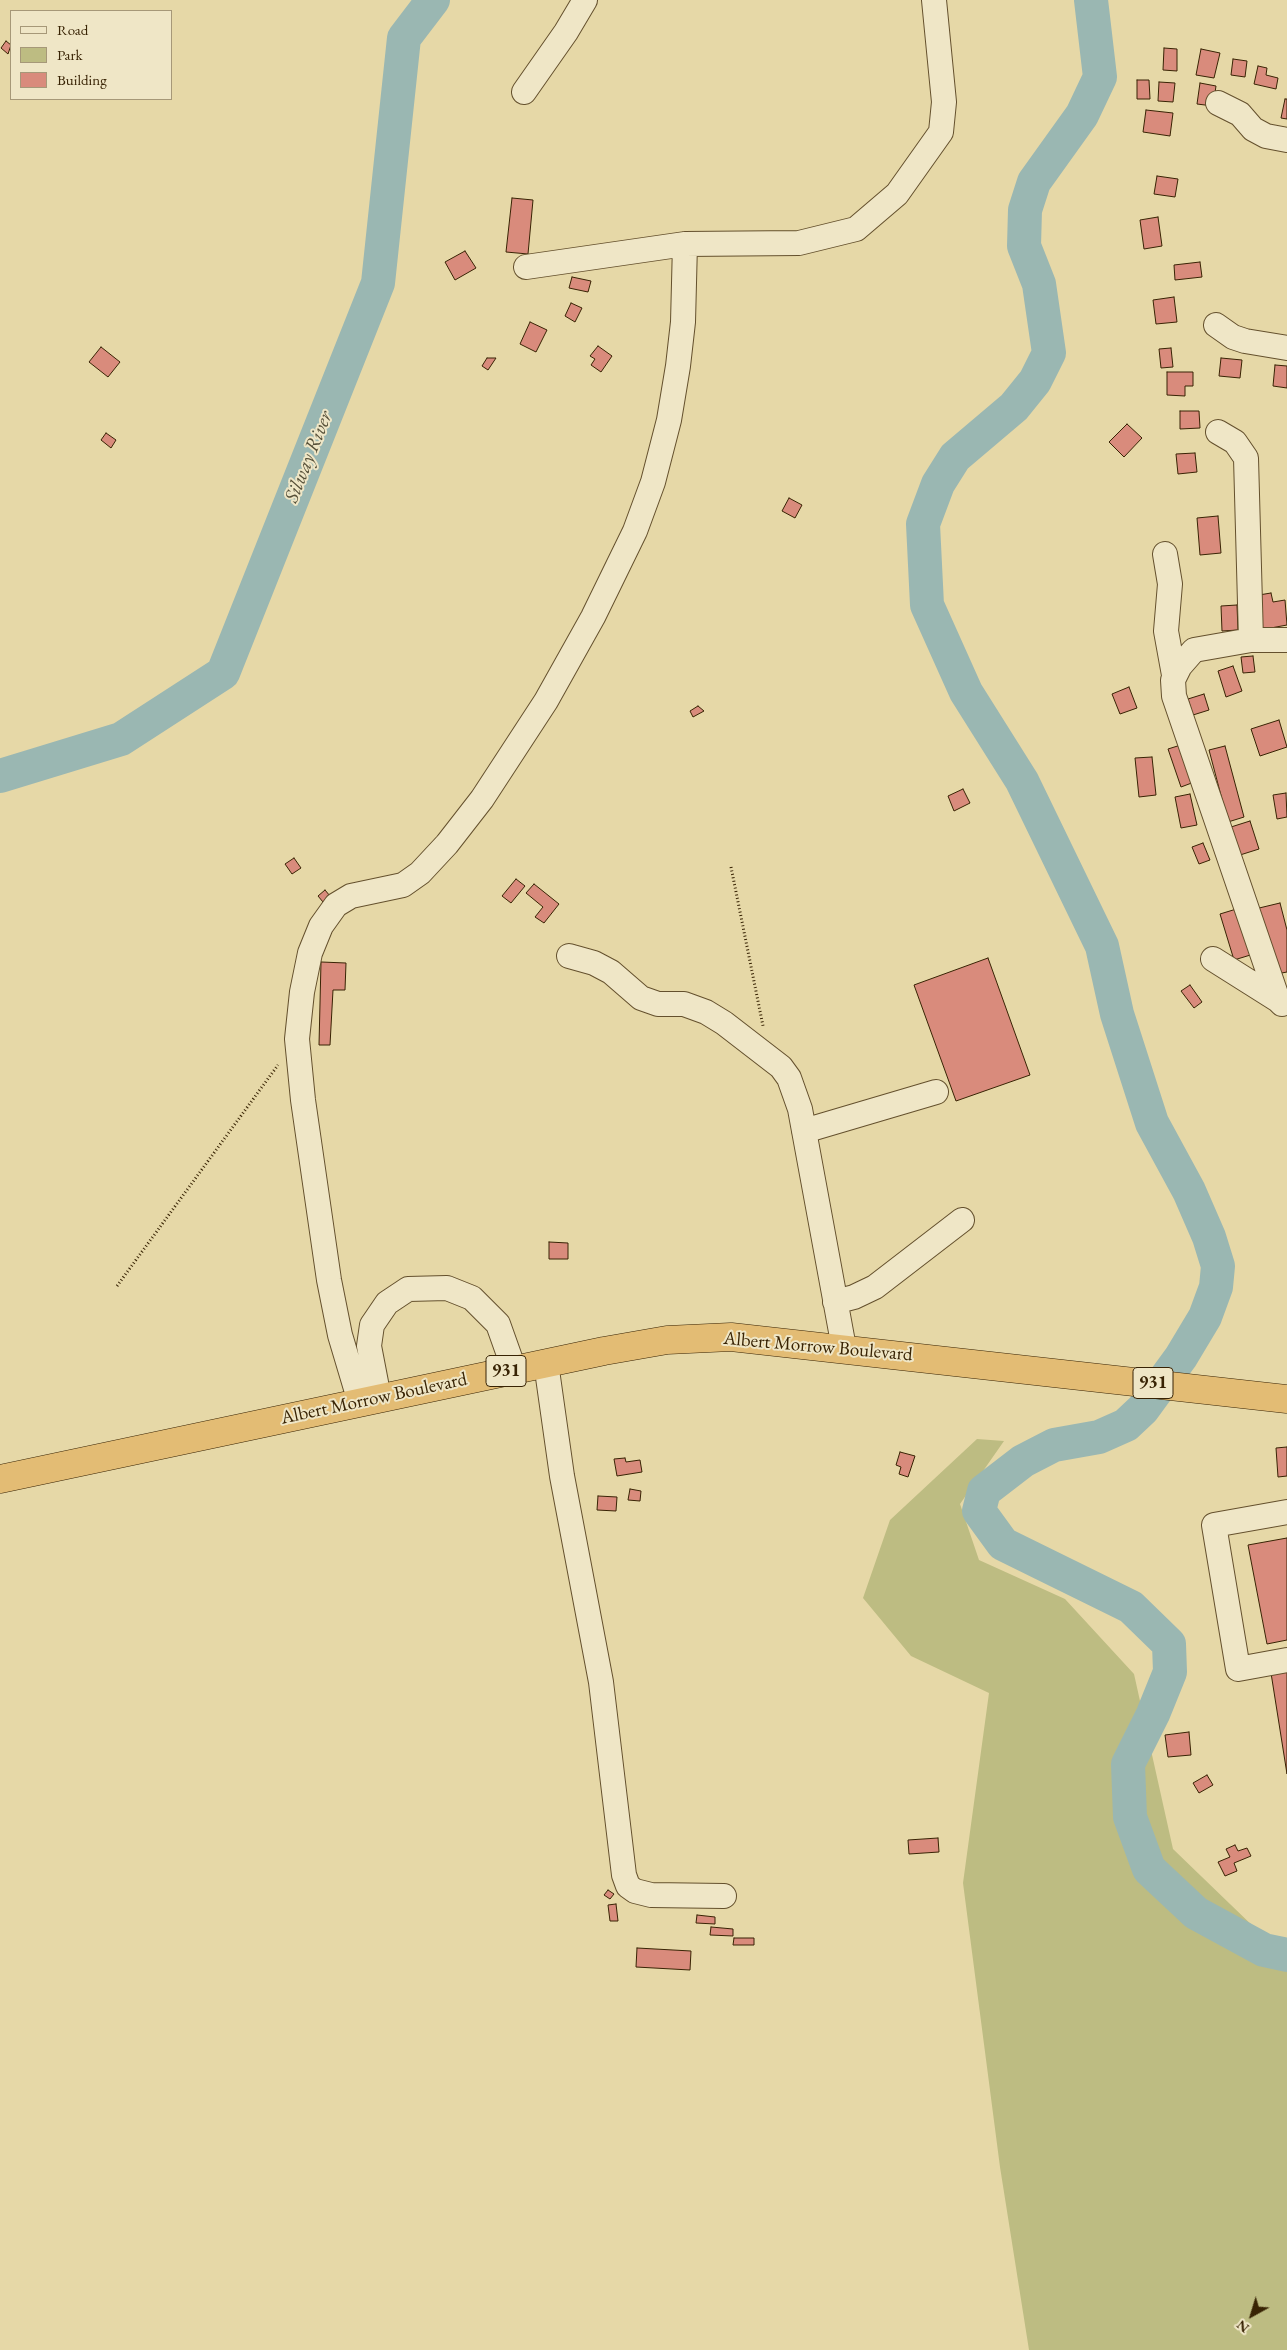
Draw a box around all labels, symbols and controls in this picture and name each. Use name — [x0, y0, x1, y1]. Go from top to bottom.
legend — [10, 10, 172, 100]
text: Road — [57, 20, 88, 39]
text: Park — [57, 45, 83, 64]
text: Building — [57, 70, 107, 89]
water label: Silway River — [280, 408, 338, 506]
street label: Albert Morrow Boulevard — [722, 1327, 914, 1367]
road number: 931 — [486, 1355, 526, 1386]
street label: Albert Morrow Boulevard — [279, 1368, 469, 1430]
road number: 931 — [1133, 1368, 1173, 1399]
north arrow — [1227, 2290, 1277, 2340]
text: N — [1233, 2316, 1253, 2337]

